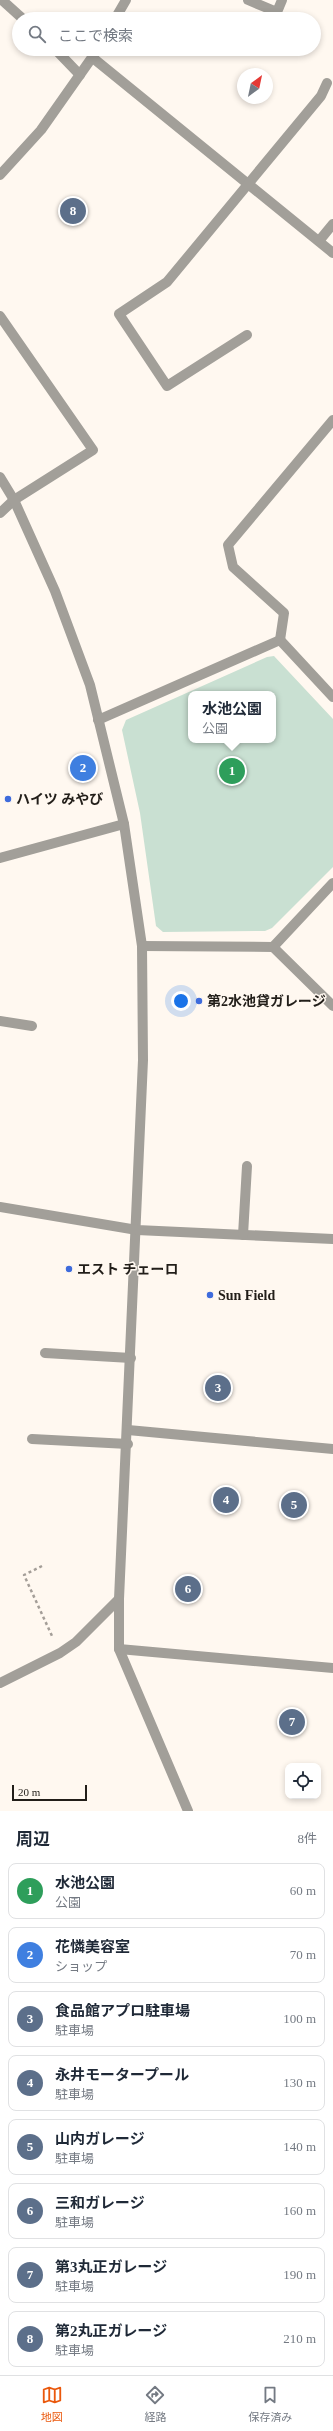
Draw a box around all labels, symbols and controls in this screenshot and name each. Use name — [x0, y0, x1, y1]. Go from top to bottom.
search box — [12, 12, 321, 56]
icon: search — [26, 23, 48, 45]
text: ここで検索 — [58, 28, 133, 44]
north arrow — [237, 68, 273, 104]
pin: 8 — [60, 196, 86, 226]
popup — [188, 691, 276, 743]
text: 水池公園 — [202, 701, 262, 717]
text: 公園 — [202, 721, 228, 736]
pin: 2 — [70, 753, 96, 783]
pin: 1 — [219, 756, 245, 786]
place label: ハイツ みやび — [16, 792, 103, 807]
marker: ハイツ みやび — [3, 794, 13, 804]
your location — [171, 991, 191, 1011]
place label: 第2水池貸ガレージ — [207, 993, 326, 1009]
marker: 第2水池貸ガレージ — [194, 996, 204, 1006]
place label: エスト チェーロ — [77, 1262, 179, 1277]
marker: エスト チェーロ — [64, 1264, 74, 1274]
place label: Sun Field — [218, 1288, 275, 1303]
marker: Sun Field — [205, 1290, 215, 1300]
pin: 3 — [205, 1373, 231, 1403]
pin: 4 — [213, 1485, 239, 1515]
pin: 5 — [281, 1490, 307, 1520]
pin: 6 — [175, 1574, 201, 1604]
pin: 7 — [279, 1707, 305, 1737]
map controls — [285, 1763, 321, 1799]
button: locate — [285, 1763, 321, 1799]
scale bar — [12, 1783, 87, 1802]
text: 20 m — [18, 1786, 40, 1798]
text: 周辺 — [16, 1830, 50, 1849]
text: 8件 — [297, 1831, 317, 1846]
text: 水池公園 — [55, 1875, 115, 1891]
text: 1 — [27, 1883, 33, 1898]
text: 60 m — [290, 1883, 316, 1898]
text: 公園 — [55, 1895, 81, 1910]
text: 花憐美容室 — [55, 1939, 130, 1955]
text: 2 — [27, 1947, 33, 1962]
text: 70 m — [290, 1947, 316, 1962]
text: ショップ — [55, 1959, 107, 1974]
text: 食品館アプロ駐車場 — [55, 2003, 190, 2019]
text: 3 — [27, 2011, 33, 2026]
text: 100 m — [283, 2011, 316, 2026]
text: 駐車場 — [55, 2023, 94, 2038]
text: 永井モータープール — [55, 2067, 189, 2083]
text: 4 — [27, 2075, 33, 2090]
text: 130 m — [283, 2075, 316, 2090]
text: 駐車場 — [55, 2087, 94, 2102]
text: 山内ガレージ — [55, 2131, 145, 2147]
text: 5 — [27, 2139, 33, 2154]
text: 140 m — [283, 2139, 316, 2154]
text: 駐車場 — [55, 2151, 94, 2166]
text: 三和ガレージ — [55, 2195, 145, 2211]
text: 6 — [27, 2203, 33, 2218]
text: 160 m — [283, 2203, 316, 2218]
text: 駐車場 — [55, 2215, 94, 2230]
text: 第3丸正ガレージ — [55, 2259, 167, 2275]
text: 7 — [27, 2267, 33, 2282]
text: 190 m — [283, 2267, 316, 2282]
text: 駐車場 — [55, 2279, 94, 2294]
text: 第2丸正ガレージ — [55, 2323, 167, 2339]
text: 8 — [27, 2331, 33, 2346]
text: 210 m — [283, 2331, 316, 2346]
text: 駐車場 — [55, 2343, 94, 2358]
tab: 地図 — [41, 2384, 63, 2424]
tab: 経路 — [144, 2384, 166, 2424]
tab: 保存済み — [248, 2384, 292, 2424]

